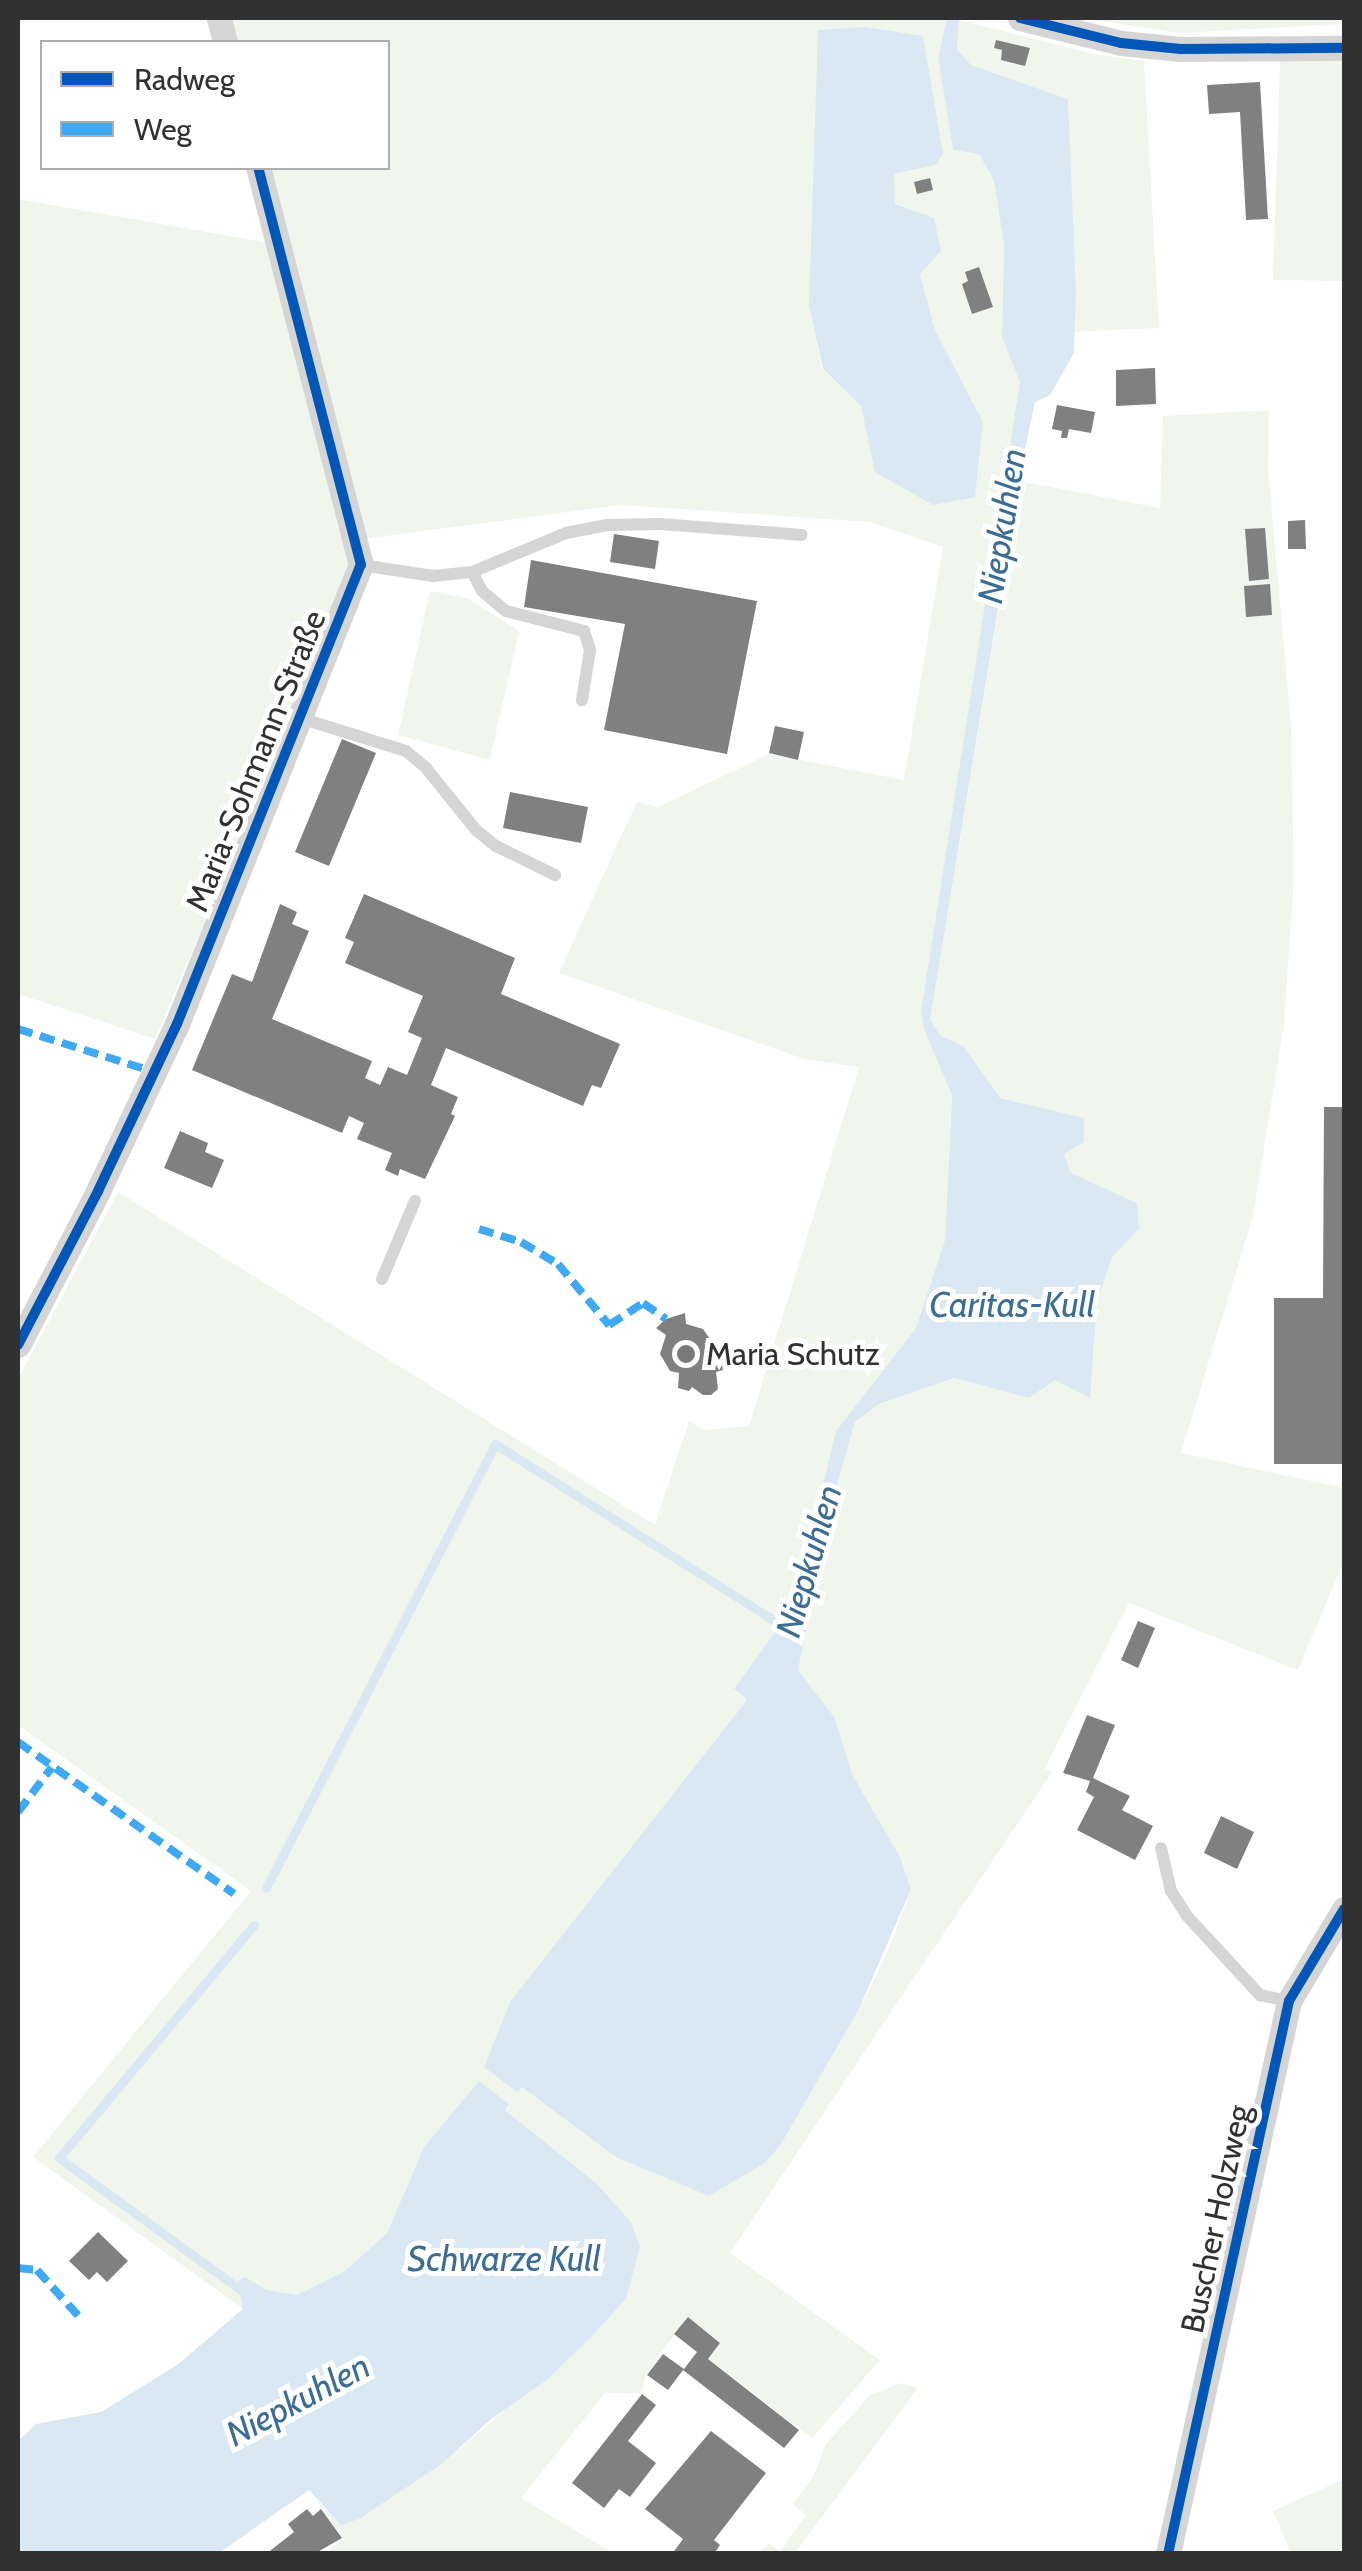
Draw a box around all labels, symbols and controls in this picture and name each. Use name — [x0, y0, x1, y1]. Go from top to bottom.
legend — [40, 40, 390, 170]
text: Radweg — [134, 61, 235, 98]
text: Weg — [134, 111, 192, 148]
water label: Niepkuhlen — [969, 446, 1035, 606]
street label: Maria-Sohmann-Straße — [178, 605, 334, 917]
water label: Caritas-Kull — [929, 1284, 1095, 1326]
place label: Maria Schutz — [706, 1335, 880, 1373]
marker: Maria Schutz — [675, 1343, 697, 1365]
water label: Niepkuhlen — [767, 1480, 851, 1642]
street label: Buscher Holzweg — [1173, 2101, 1259, 2337]
water label: Schwarze Kull — [407, 2238, 601, 2280]
water label: Niepkuhlen — [219, 2345, 377, 2455]

